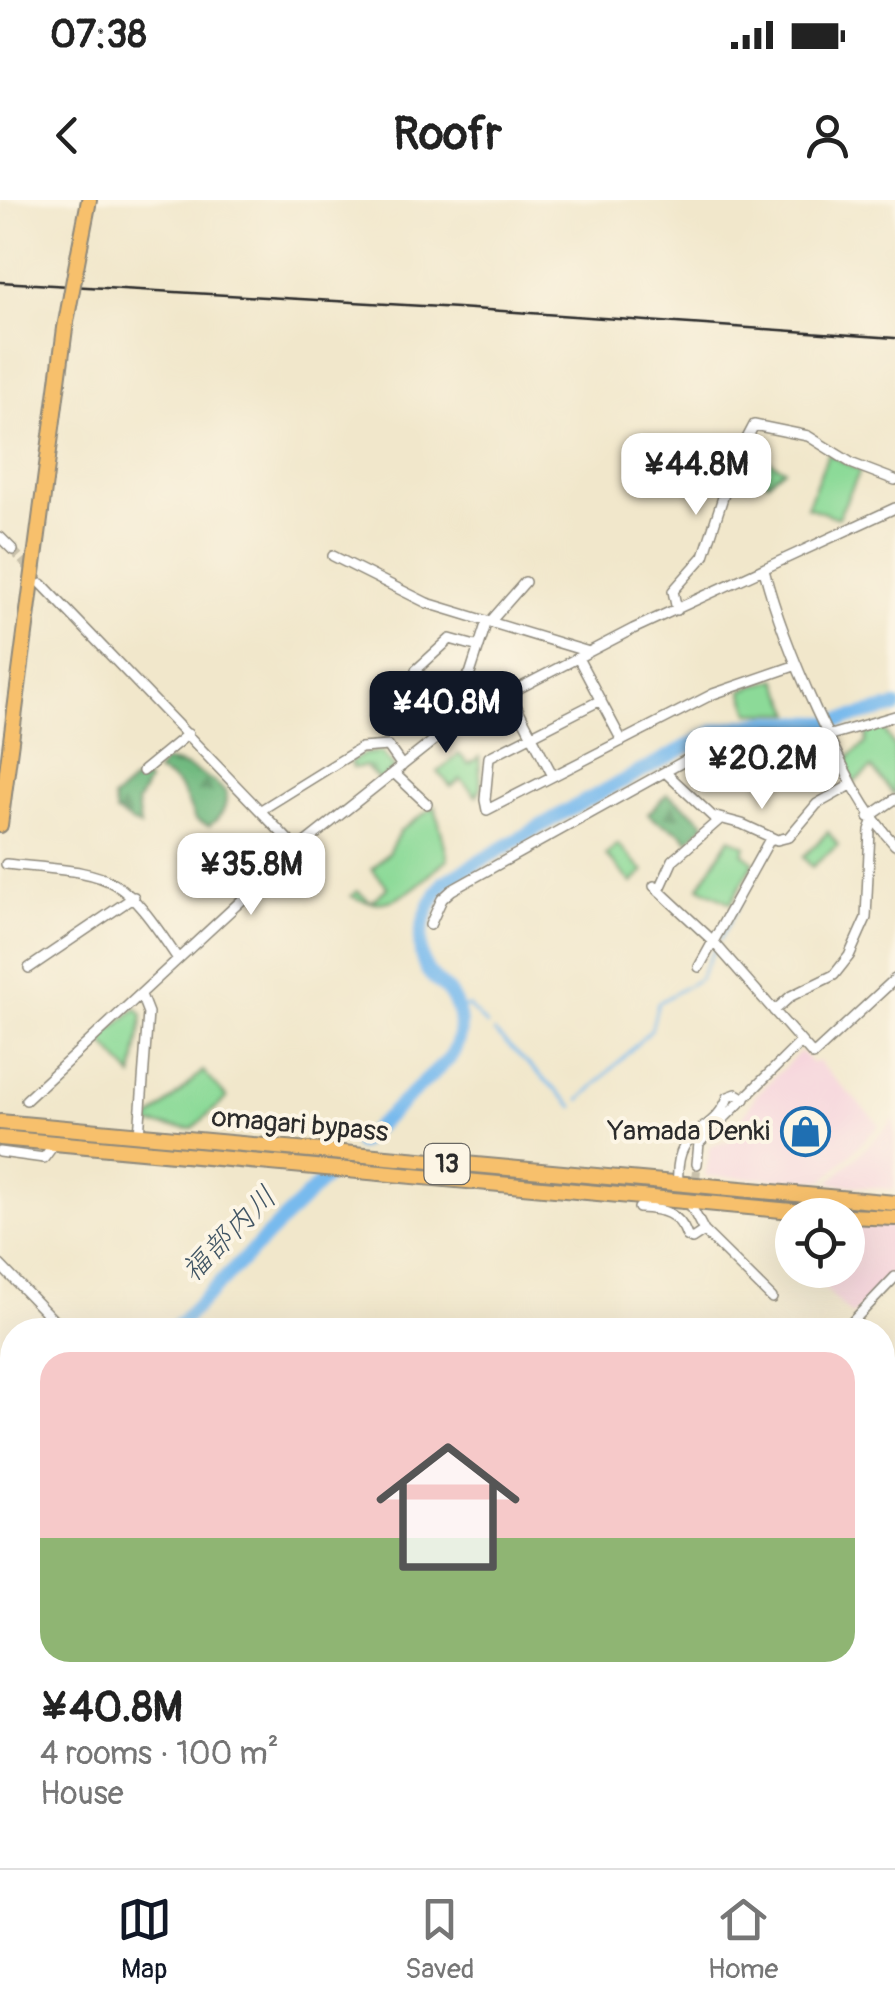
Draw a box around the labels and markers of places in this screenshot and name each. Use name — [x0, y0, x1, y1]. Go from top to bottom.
pin: ¥44.8M — [615, 433, 777, 518]
pin: ¥40.8M — [365, 671, 527, 756]
pin: ¥20.2M — [681, 727, 843, 812]
pin: ¥35.8M — [170, 833, 332, 918]
shop icon: Yamada Denki — [779, 1105, 831, 1157]
place label: Yamada Denki — [607, 1114, 770, 1149]

